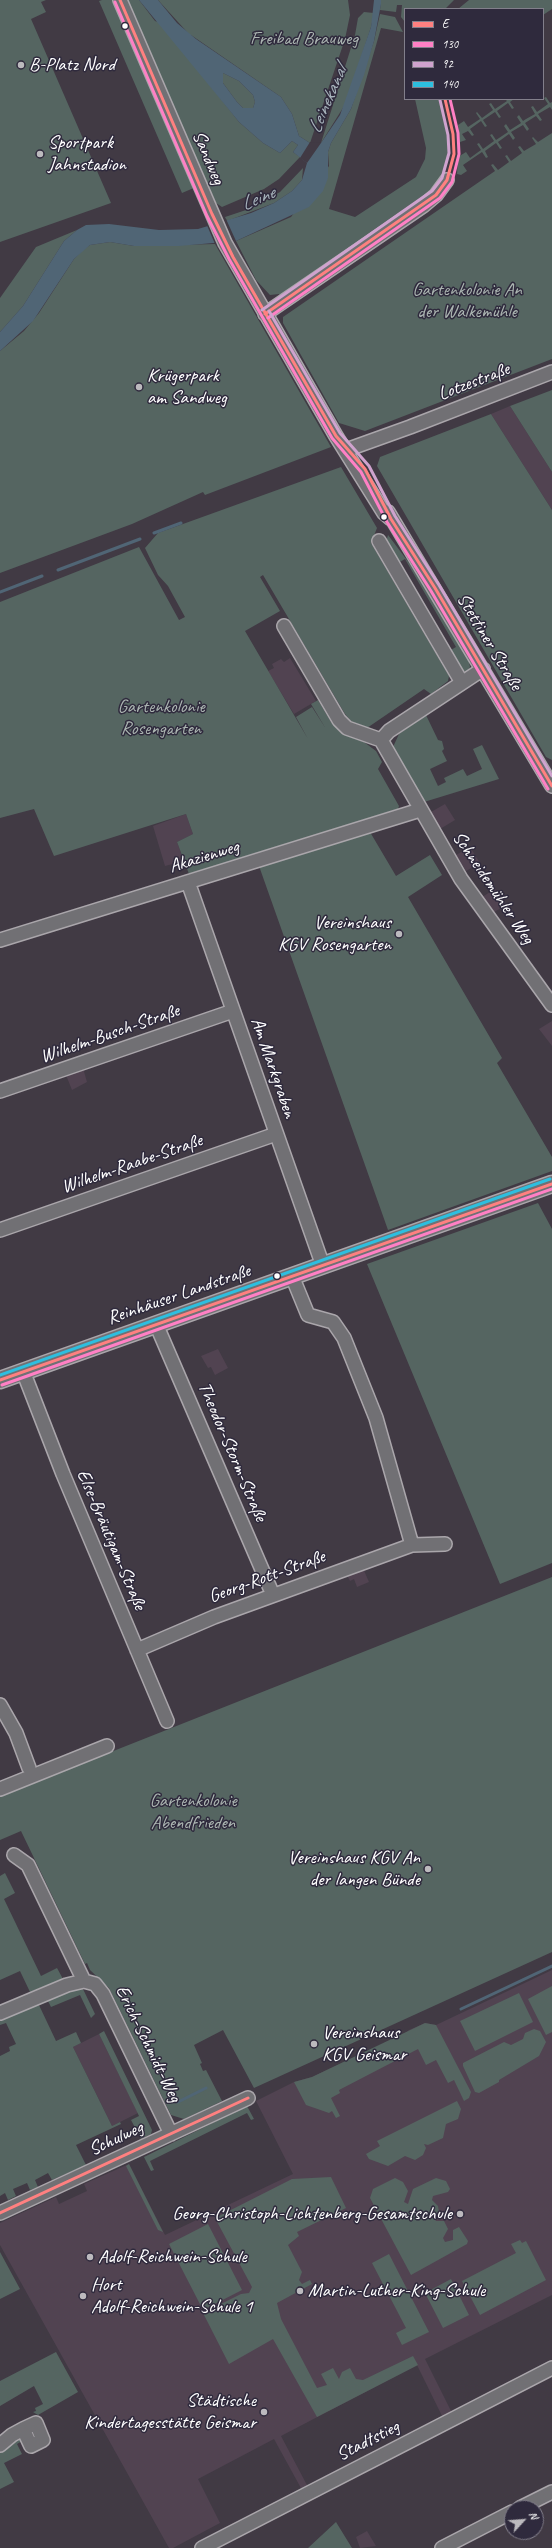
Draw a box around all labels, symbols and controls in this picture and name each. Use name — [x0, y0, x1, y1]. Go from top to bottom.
legend — [404, 8, 544, 100]
text: E — [442, 16, 448, 32]
unlabelled marker — [120, 21, 130, 31]
park label: Freibad Brauweg — [250, 28, 358, 50]
text: 130 — [442, 36, 458, 52]
place label: B-Platz Nord — [29, 54, 115, 76]
text: 92 — [442, 56, 453, 72]
marker: B-Platz Nord — [16, 60, 26, 70]
water label: Leinekanal — [303, 63, 353, 137]
text: 140 — [442, 76, 458, 92]
street label: Sandweg — [187, 128, 229, 188]
place label: Sportpark Jahnstadion — [48, 132, 126, 176]
marker: Sportpark Jahnstadion — [35, 149, 45, 159]
water label: Leine — [238, 181, 278, 217]
park label: Gartenkolonie An der Walkemühle — [412, 279, 522, 323]
street label: Lotzestraße — [435, 358, 513, 406]
place label: Krügerpark am Sandweg — [147, 365, 227, 409]
marker: Krügerpark am Sandweg — [134, 382, 144, 392]
unlabelled marker — [379, 512, 389, 522]
street label: Stettiner Straße — [451, 589, 527, 695]
park label: Gartenkolonie Rosengarten — [117, 696, 205, 740]
street label: Schneidemühler Weg — [447, 827, 539, 949]
street label: Akazienweg — [166, 836, 242, 878]
place label: Vereinshaus KGV Rosengarten — [278, 912, 391, 956]
marker: Vereinshaus KGV Rosengarten — [394, 929, 404, 939]
street label: Wilhelm-Busch-Straße — [37, 1000, 183, 1068]
street label: Am Markgraben — [245, 1015, 301, 1121]
street label: Wilhelm-Raabe-Straße — [59, 1129, 205, 1199]
street label: Reinhäuser Landstraße — [105, 1260, 253, 1330]
unlabelled marker — [272, 1271, 282, 1281]
street label: Theodor-Storm-Straße — [192, 1379, 272, 1525]
street label: Else-Bräutigam-Straße — [71, 1466, 151, 1614]
street label: Georg-Rott-Straße — [206, 1545, 328, 1609]
park label: Gartenkolonie Abendfrieden — [149, 1790, 237, 1834]
place label: Vereinshaus KGV An der langen Bünde — [288, 1847, 420, 1891]
marker: Vereinshaus KGV An der langen Bünde — [423, 1864, 433, 1874]
street label: Erich-Schmidt-Weg — [110, 1982, 186, 2106]
place label: Vereinshaus KGV Geismar — [322, 2022, 406, 2066]
marker: Vereinshaus KGV Geismar — [309, 2039, 319, 2049]
street label: Schulweg — [85, 2117, 147, 2161]
place label: Georg-Christoph-Lichtenberg-Gesamtschule — [172, 2203, 452, 2225]
marker: Georg-Christoph-Lichtenberg-Gesamtschule — [455, 2209, 465, 2219]
place label: Adolf-Reichwein-Schule — [98, 2246, 247, 2268]
marker: Adolf-Reichwein-Schule — [85, 2252, 95, 2262]
place label: Hort Adolf-Reichwein-Schule 1 — [91, 2274, 253, 2318]
place label: Martin-Luther-King-Schule — [308, 2280, 485, 2302]
marker: Martin-Luther-King-Schule — [295, 2286, 305, 2296]
marker: Hort Adolf-Reichwein-Schule 1 — [78, 2291, 88, 2301]
place label: Städtische Kindertagesstätte Geismar — [84, 2390, 256, 2434]
marker: Städtische Kindertagesstätte Geismar — [259, 2407, 269, 2417]
street label: Stadtstieg — [333, 2416, 403, 2466]
north arrow — [504, 2500, 544, 2540]
text: N — [526, 2509, 542, 2521]

